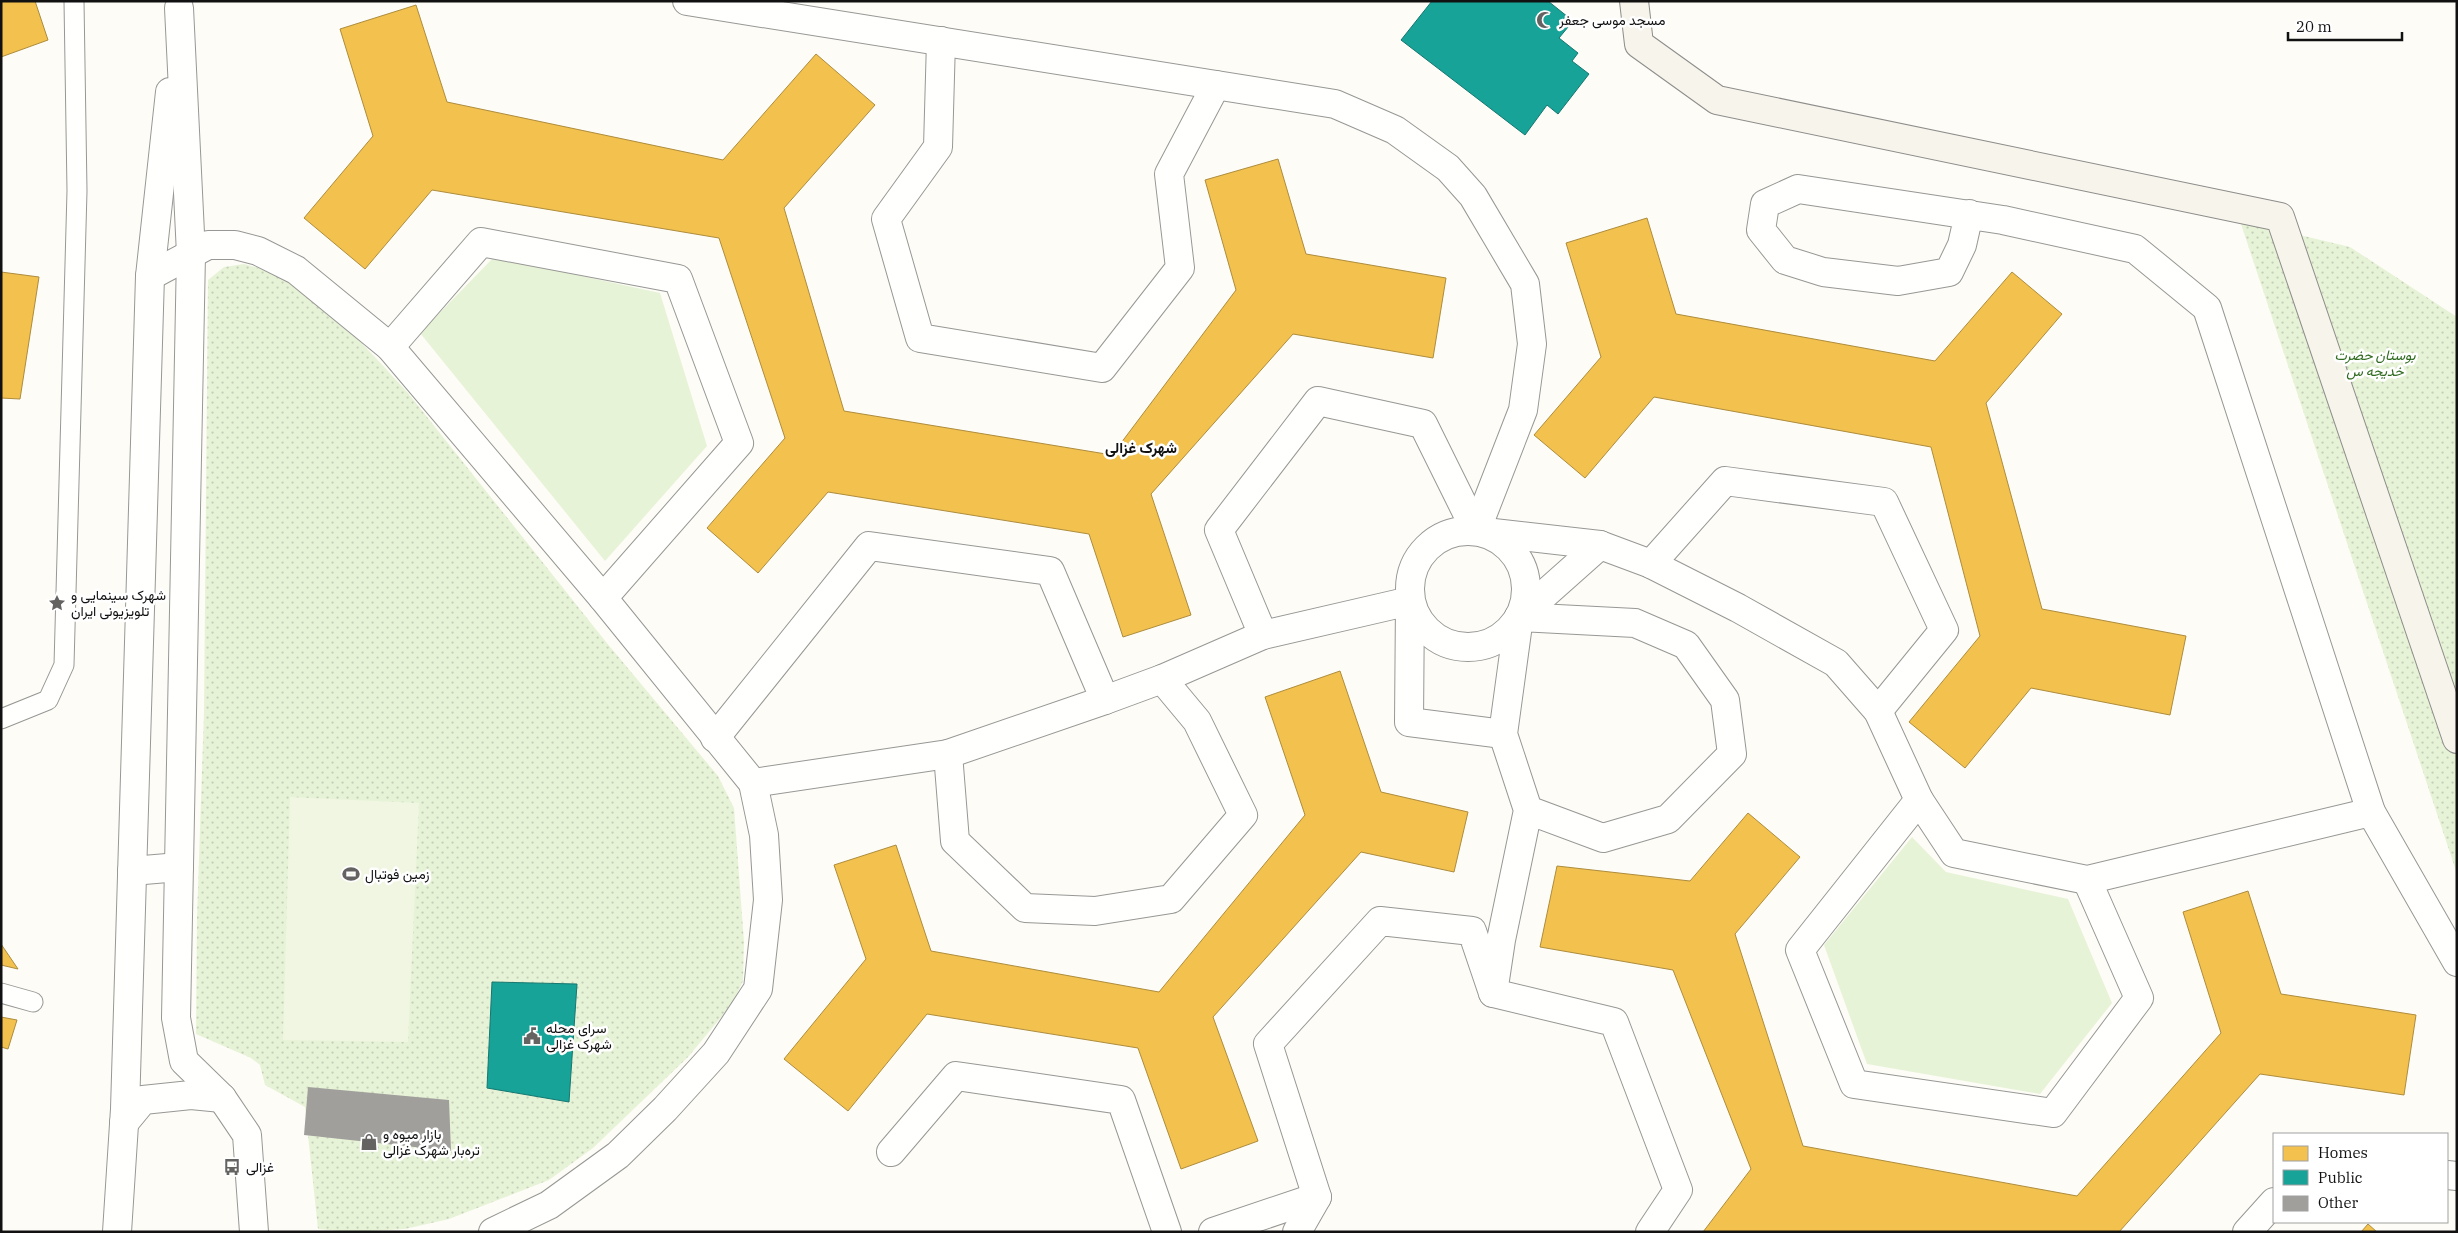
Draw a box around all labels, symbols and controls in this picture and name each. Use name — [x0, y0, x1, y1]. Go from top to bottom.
mosque icon: مسجد موسی جعفر — [1535, 10, 1555, 30]
scale bar — [2288, 10, 2402, 42]
place label: مسجد موسی جعفر — [1558, 11, 1665, 29]
text: 20 m — [2296, 17, 2332, 36]
park label: بوستان حضرت خدیجه س — [2335, 346, 2416, 380]
district label: شهرک غزالی — [1105, 438, 1177, 457]
place label: شهرک سینمایی و تلویزیونی ایران — [71, 586, 166, 620]
place icon: شهرک سینمایی و تلویزیونی ایران — [47, 593, 67, 613]
sports icon: زمین فوتبال — [341, 864, 361, 884]
place label: زمین فوتبال — [365, 865, 430, 884]
place label: سرای محله شهرک غزالی — [546, 1019, 612, 1053]
public building icon: سرای محله شهرک غزالی — [522, 1026, 542, 1046]
place label: بازار میوه و تره‌بار شهرک غزالی — [383, 1125, 480, 1159]
shop icon: بازار میوه و تره‌بار شهرک غزالی — [359, 1132, 379, 1152]
legend — [2273, 1133, 2448, 1223]
text: Homes — [2318, 1143, 2368, 1162]
bus stop icon: غزالی — [222, 1157, 242, 1177]
place label: غزالی — [246, 1158, 274, 1176]
text: Public — [2318, 1168, 2363, 1187]
text: Other — [2318, 1193, 2358, 1212]

